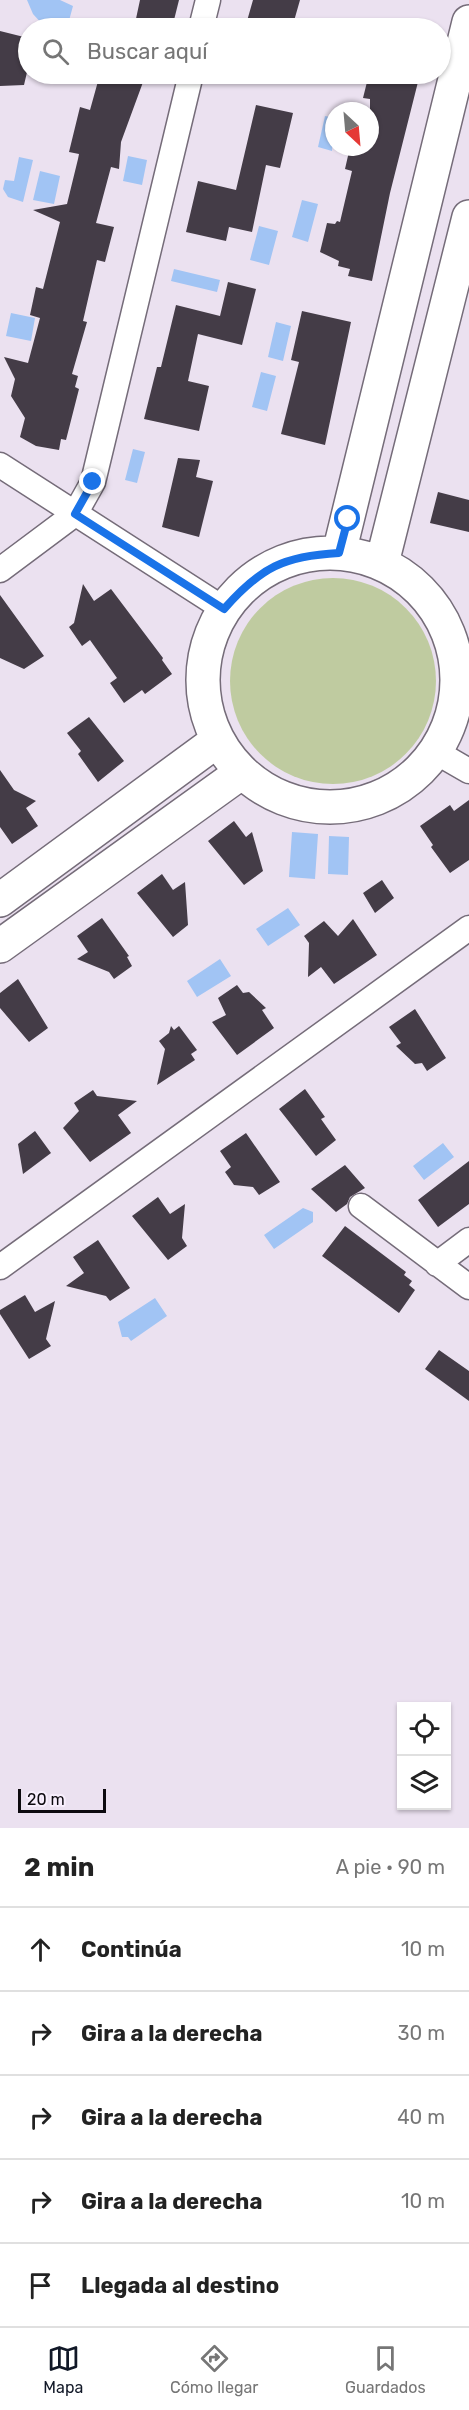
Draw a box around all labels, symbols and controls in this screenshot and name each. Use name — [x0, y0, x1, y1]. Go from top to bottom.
search box — [18, 18, 451, 84]
icon: search — [39, 35, 72, 68]
text: Buscar aquí — [87, 38, 208, 65]
north arrow — [325, 102, 379, 156]
route end — [79, 468, 105, 494]
route start — [334, 505, 360, 531]
map controls — [397, 1702, 451, 1810]
button: locate — [397, 1702, 451, 1756]
button: layers — [397, 1756, 451, 1810]
scale bar — [18, 1786, 106, 1814]
text: 20 m — [27, 1790, 65, 1809]
text: 2 min — [24, 1852, 94, 1883]
text: A pie · 90 m — [336, 1855, 445, 1879]
icon: ahead — [24, 1933, 57, 1966]
text: Continúa — [81, 1936, 182, 1963]
text: 10 m — [401, 1937, 445, 1961]
icon: right — [24, 2017, 57, 2050]
text: Gira a la derecha — [81, 2020, 262, 2047]
text: 30 m — [398, 2021, 445, 2045]
icon: right — [24, 2101, 57, 2134]
text: Gira a la derecha — [81, 2104, 262, 2131]
text: 40 m — [397, 2105, 445, 2129]
icon: right — [24, 2185, 57, 2218]
text: Gira a la derecha — [81, 2188, 262, 2215]
text: 10 m — [401, 2189, 445, 2213]
icon: arrive — [24, 2269, 57, 2302]
text: Llegada al destino — [81, 2272, 279, 2299]
tab: Mapa — [43, 2342, 83, 2397]
tab: Cómo llegar — [170, 2342, 258, 2397]
tab: Guardados — [345, 2342, 426, 2397]

